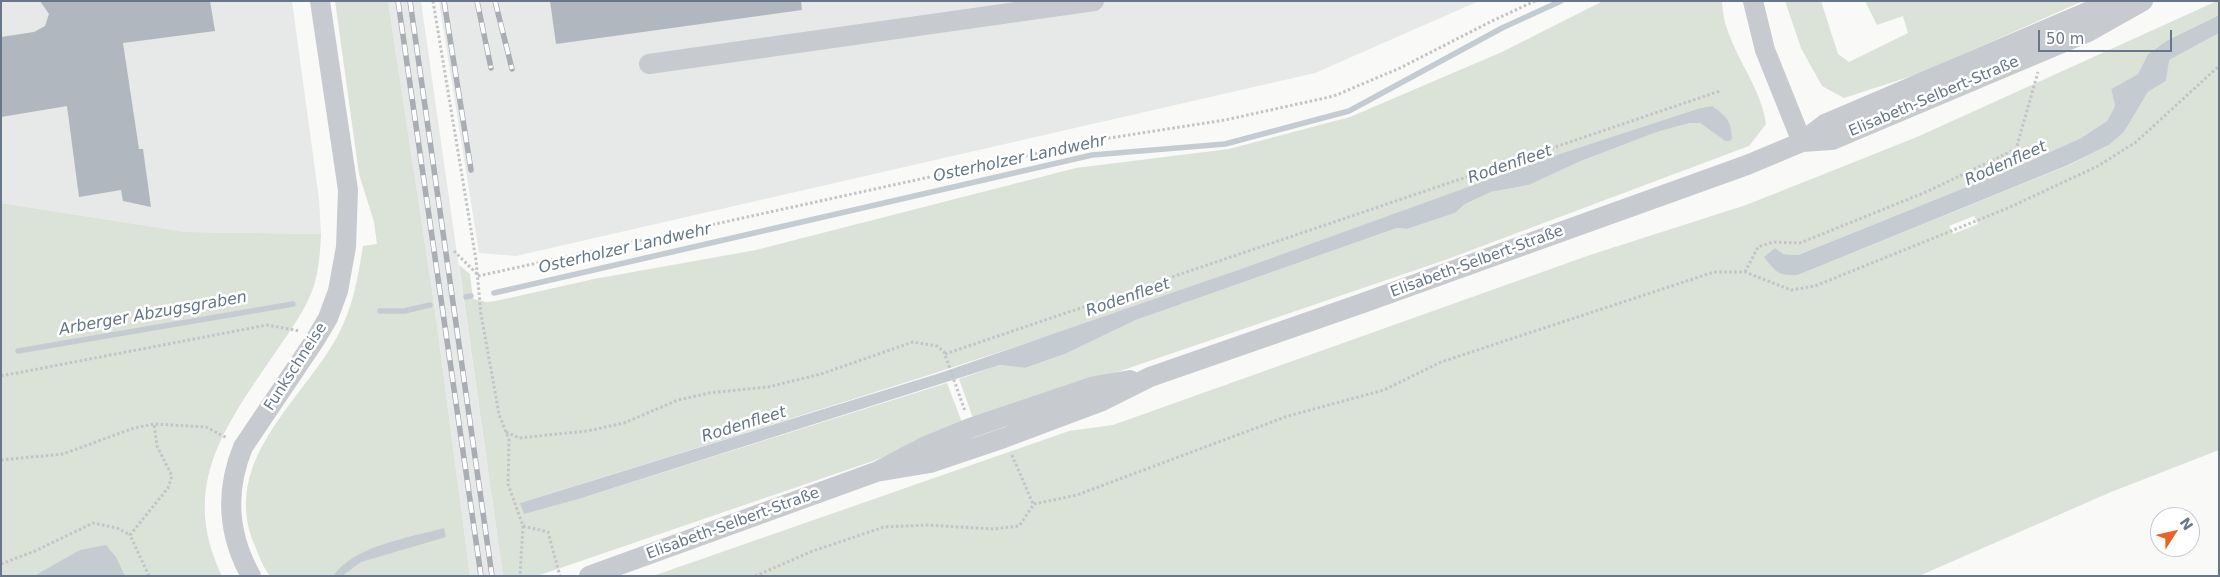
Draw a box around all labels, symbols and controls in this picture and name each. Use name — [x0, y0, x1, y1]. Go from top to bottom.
scale bar — [2040, 20, 2174, 52]
text: 50 m — [2046, 30, 2084, 48]
street label: Elisabeth-Selbert-Straße — [1846, 53, 2022, 141]
water label: Osterholzer Landwehr — [932, 131, 1108, 187]
water label: Rodenfleet — [1962, 137, 2050, 191]
water label: Rodenfleet — [1466, 142, 1554, 188]
water label: Osterholzer Landwehr — [537, 220, 713, 278]
street label: Elisabeth-Selbert-Straße — [1388, 222, 1566, 302]
water label: Rodenfleet — [1084, 275, 1172, 321]
water label: Arberger Abzugsgraben — [57, 288, 249, 340]
street label: Funkschneise — [261, 320, 331, 414]
water label: Rodenfleet — [699, 403, 789, 447]
street label: Elisabeth-Selbert-Straße — [644, 484, 822, 564]
north arrow — [2150, 507, 2200, 557]
text: N — [2177, 515, 2196, 533]

